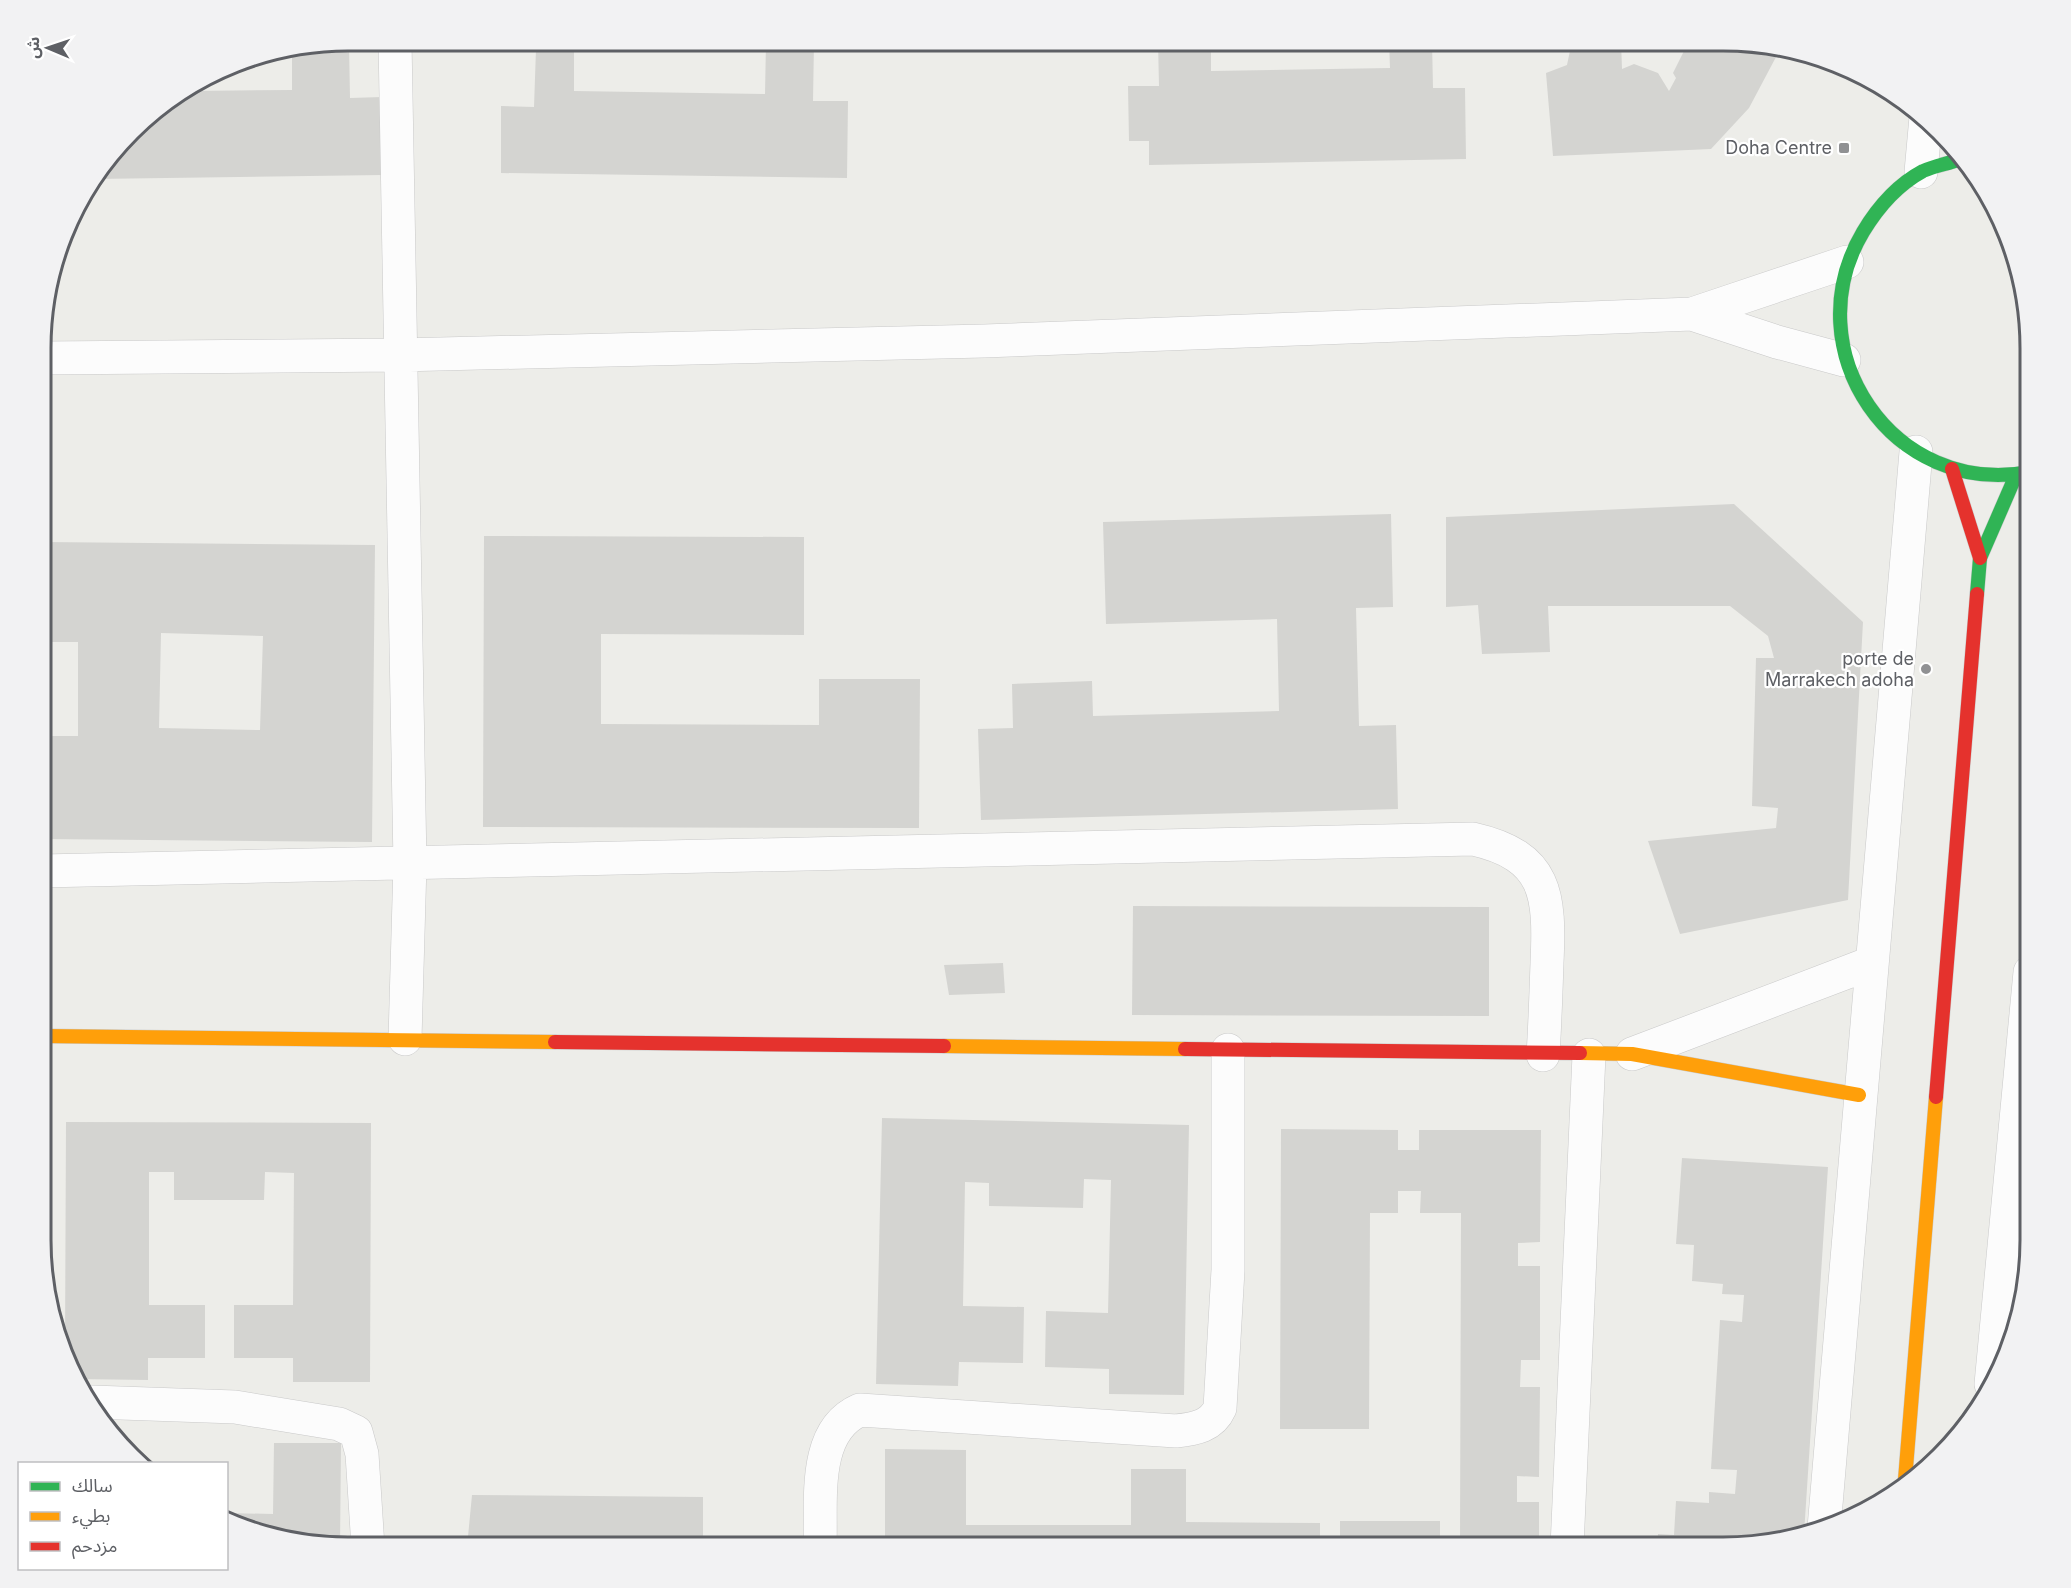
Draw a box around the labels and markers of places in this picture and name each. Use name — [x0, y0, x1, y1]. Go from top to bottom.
place label: Doha Centre — [1725, 137, 1832, 158]
marker: Doha Centre — [1837, 141, 1851, 155]
place label: porte de Marrakech adoha — [1765, 648, 1914, 690]
marker: porte de Marrakech adoha — [1919, 662, 1933, 676]

